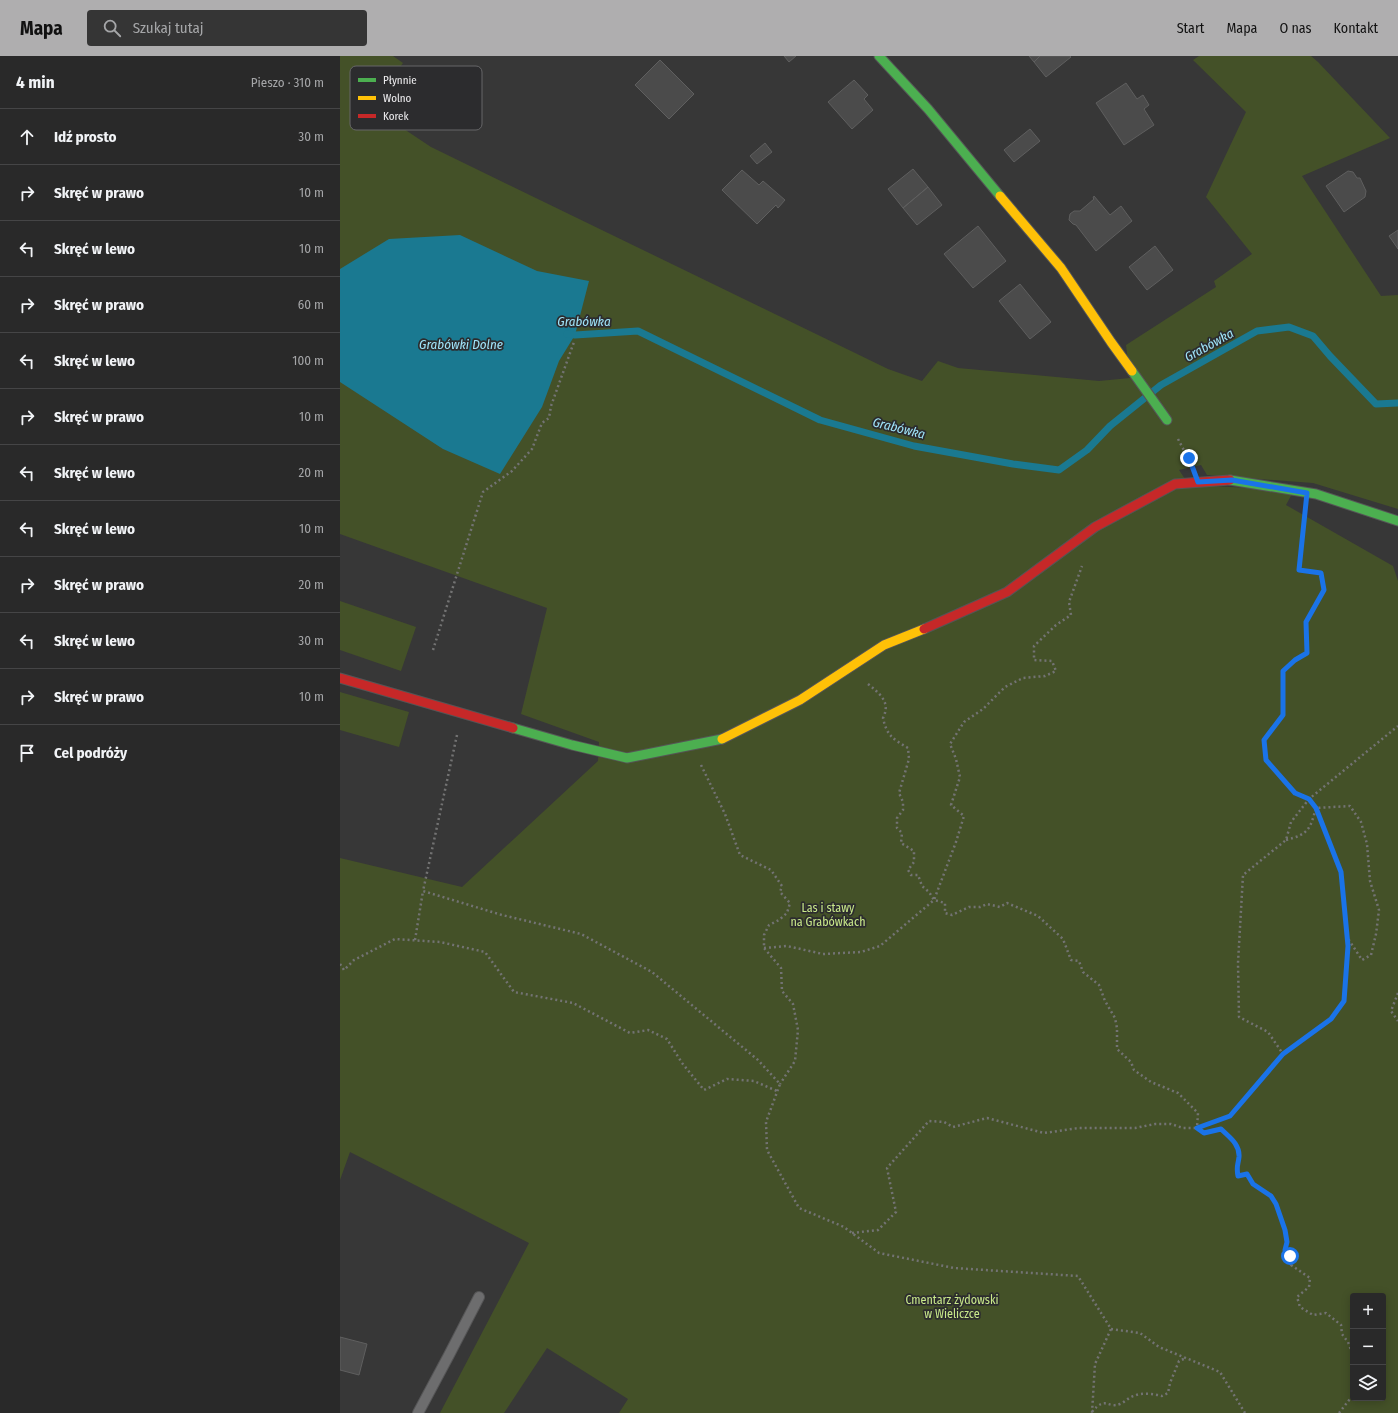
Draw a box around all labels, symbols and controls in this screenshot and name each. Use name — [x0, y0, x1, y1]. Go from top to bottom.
search box — [87, 10, 367, 46]
text: Mapa — [20, 17, 63, 40]
icon: search — [101, 17, 123, 39]
text: Szukaj tutaj — [133, 19, 203, 37]
text: Start — [1177, 20, 1204, 37]
text: Mapa — [1226, 20, 1257, 37]
text: O nas — [1279, 20, 1312, 37]
text: Kontakt — [1334, 20, 1378, 37]
legend — [350, 66, 482, 130]
text: 4 min — [16, 72, 55, 93]
text: Płynnie — [383, 74, 417, 87]
text: Pieszo · 310 m — [251, 75, 324, 90]
text: Wolno — [383, 92, 412, 105]
text: Korek — [383, 110, 409, 123]
icon: ahead — [16, 126, 38, 148]
text: Idź prosto — [54, 128, 116, 146]
text: 30 m — [298, 129, 324, 144]
icon: right — [16, 182, 38, 204]
text: Skręć w prawo — [54, 184, 144, 202]
text: 10 m — [299, 185, 324, 200]
icon: left — [16, 238, 38, 260]
text: Skręć w lewo — [54, 240, 135, 258]
text: 10 m — [299, 241, 324, 256]
icon: right — [16, 294, 38, 316]
text: Skręć w prawo — [54, 296, 144, 314]
text: 60 m — [298, 297, 324, 312]
water label: Grabówka — [557, 314, 611, 329]
water label: Grabówka — [1182, 325, 1236, 365]
water label: Grabówki Dolne — [419, 337, 503, 352]
icon: left — [16, 350, 38, 372]
text: Skręć w lewo — [54, 352, 135, 370]
text: 100 m — [292, 353, 324, 368]
icon: right — [16, 406, 38, 428]
text: Skręć w prawo — [54, 408, 144, 426]
text: 10 m — [299, 409, 324, 424]
water label: Grabówka — [871, 414, 927, 442]
route end — [1180, 449, 1198, 467]
icon: left — [16, 462, 38, 484]
text: Skręć w lewo — [54, 464, 135, 482]
text: 20 m — [298, 465, 324, 480]
icon: left — [16, 518, 38, 540]
text: Skręć w lewo — [54, 520, 135, 538]
text: 10 m — [299, 521, 324, 536]
icon: right — [16, 574, 38, 596]
text: Skręć w prawo — [54, 576, 144, 594]
text: 20 m — [298, 577, 324, 592]
icon: left — [16, 630, 38, 652]
text: Skręć w lewo — [54, 632, 135, 650]
text: 30 m — [298, 633, 324, 648]
icon: right — [16, 686, 38, 708]
text: Skręć w prawo — [54, 688, 144, 706]
text: 10 m — [299, 689, 324, 704]
icon: arrive — [16, 742, 38, 764]
text: Cel podróży — [54, 744, 127, 762]
park label: Las i stawy na Grabówkach — [791, 901, 865, 929]
route start — [1281, 1247, 1299, 1265]
park label: Cmentarz żydowski w Wieliczce — [905, 1293, 999, 1321]
map controls — [1350, 1293, 1386, 1401]
button: + — [1350, 1293, 1386, 1329]
button: − — [1350, 1329, 1386, 1365]
button: layers — [1350, 1365, 1386, 1401]

